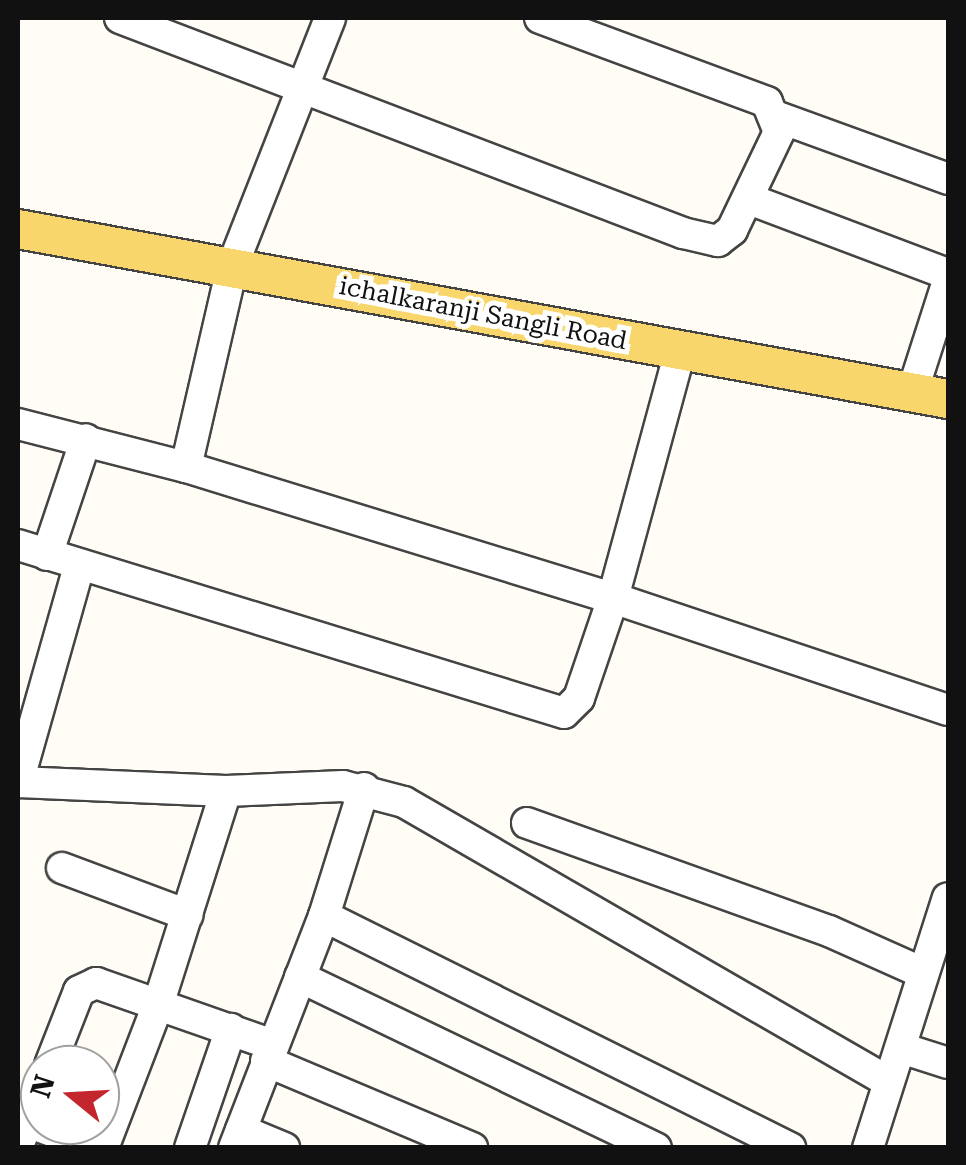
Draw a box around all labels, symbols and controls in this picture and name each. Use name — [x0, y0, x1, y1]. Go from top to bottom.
street label: ichalkaranji Sangli Road — [337, 271, 629, 357]
north arrow — [20, 1045, 120, 1145]
text: N — [24, 1071, 62, 1102]

